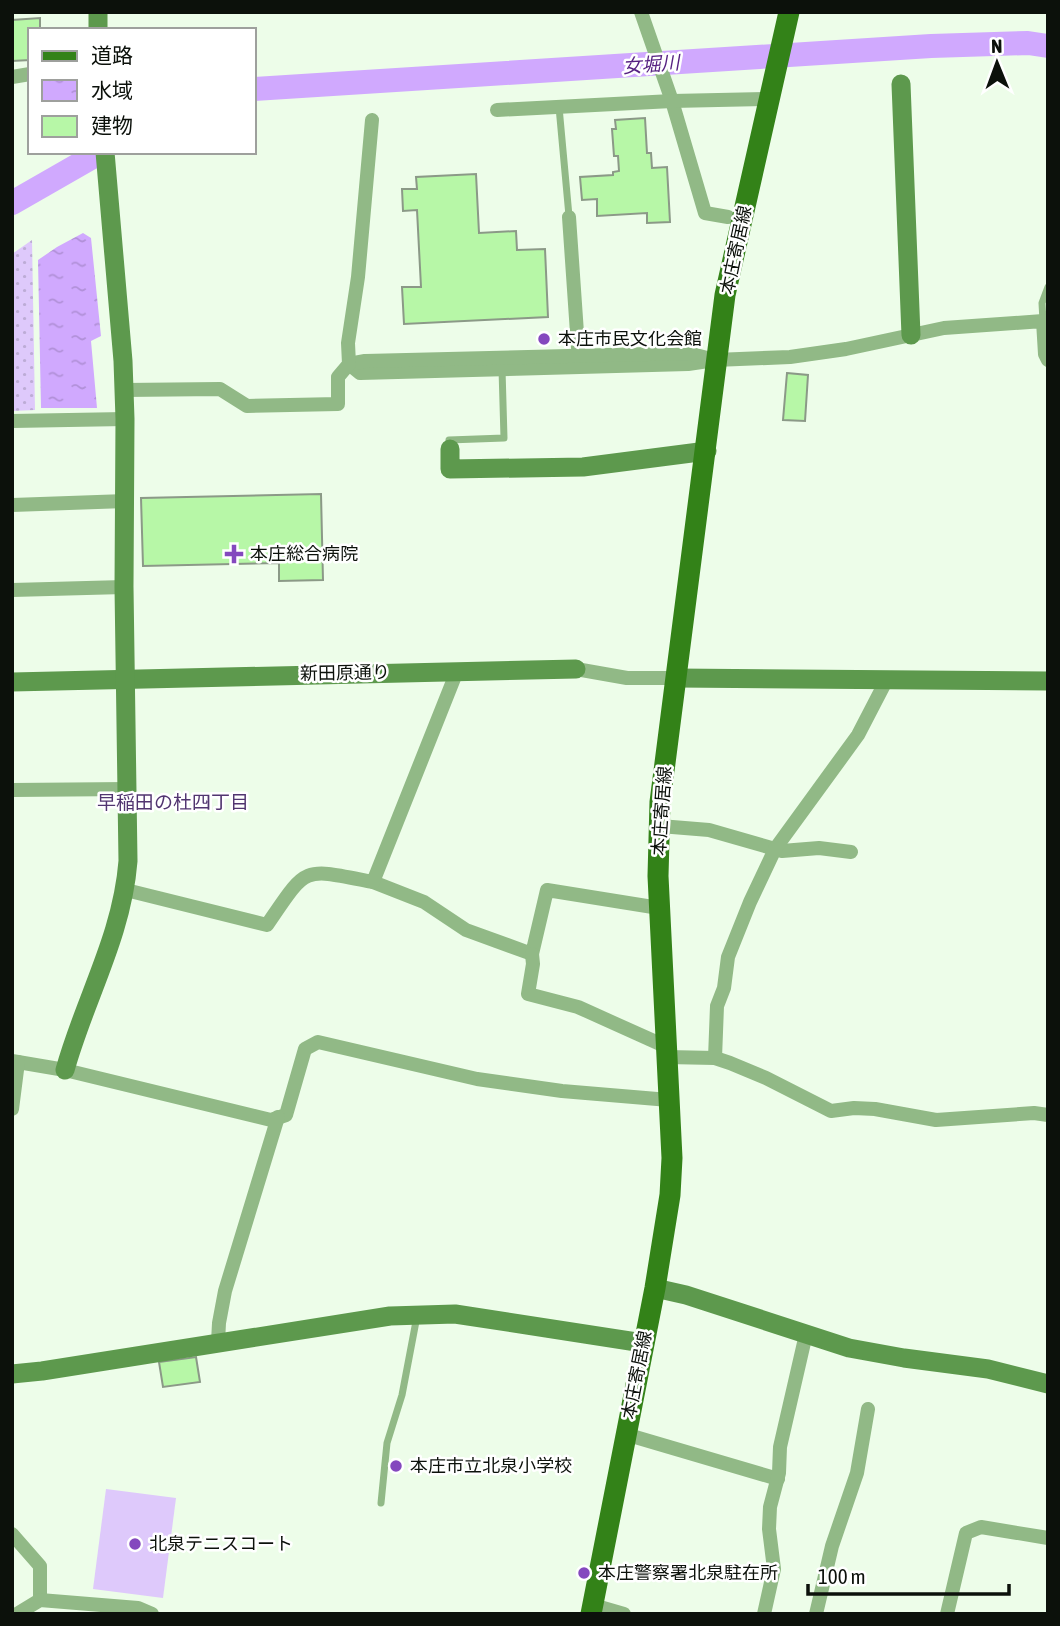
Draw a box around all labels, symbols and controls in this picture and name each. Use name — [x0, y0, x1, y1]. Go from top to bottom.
legend — [28, 28, 256, 154]
north arrow — [962, 28, 1032, 98]
text: N — [991, 35, 1003, 57]
text: 道路 — [91, 43, 133, 67]
water label: 女堀川 — [622, 51, 682, 77]
text: 水域 — [91, 78, 133, 102]
text: 建物 — [91, 113, 133, 137]
street label: 本庄寄居線 — [716, 204, 755, 296]
place label: 本庄市民文化会館 — [558, 328, 702, 349]
marker: 本庄市民文化会館 — [536, 331, 552, 347]
place label: 本庄総合病院 — [250, 543, 358, 564]
marker: 本庄総合病院 — [224, 544, 244, 564]
street label: 新田原通り — [300, 661, 390, 684]
street label: 本庄寄居線 — [648, 765, 675, 857]
district label: 早稲田の杜四丁目 — [97, 791, 249, 813]
street label: 本庄寄居線 — [618, 1329, 655, 1421]
place label: 本庄市立北泉小学校 — [410, 1455, 572, 1476]
marker: 本庄市立北泉小学校 — [388, 1458, 404, 1474]
place label: 北泉テニスコート — [149, 1533, 293, 1554]
marker: 北泉テニスコート — [127, 1536, 143, 1552]
scale bar — [808, 1552, 1009, 1596]
place label: 本庄警察署北泉駐在所 — [598, 1562, 778, 1583]
text: 100 m — [818, 1564, 866, 1588]
marker: 本庄警察署北泉駐在所 — [576, 1565, 592, 1581]

